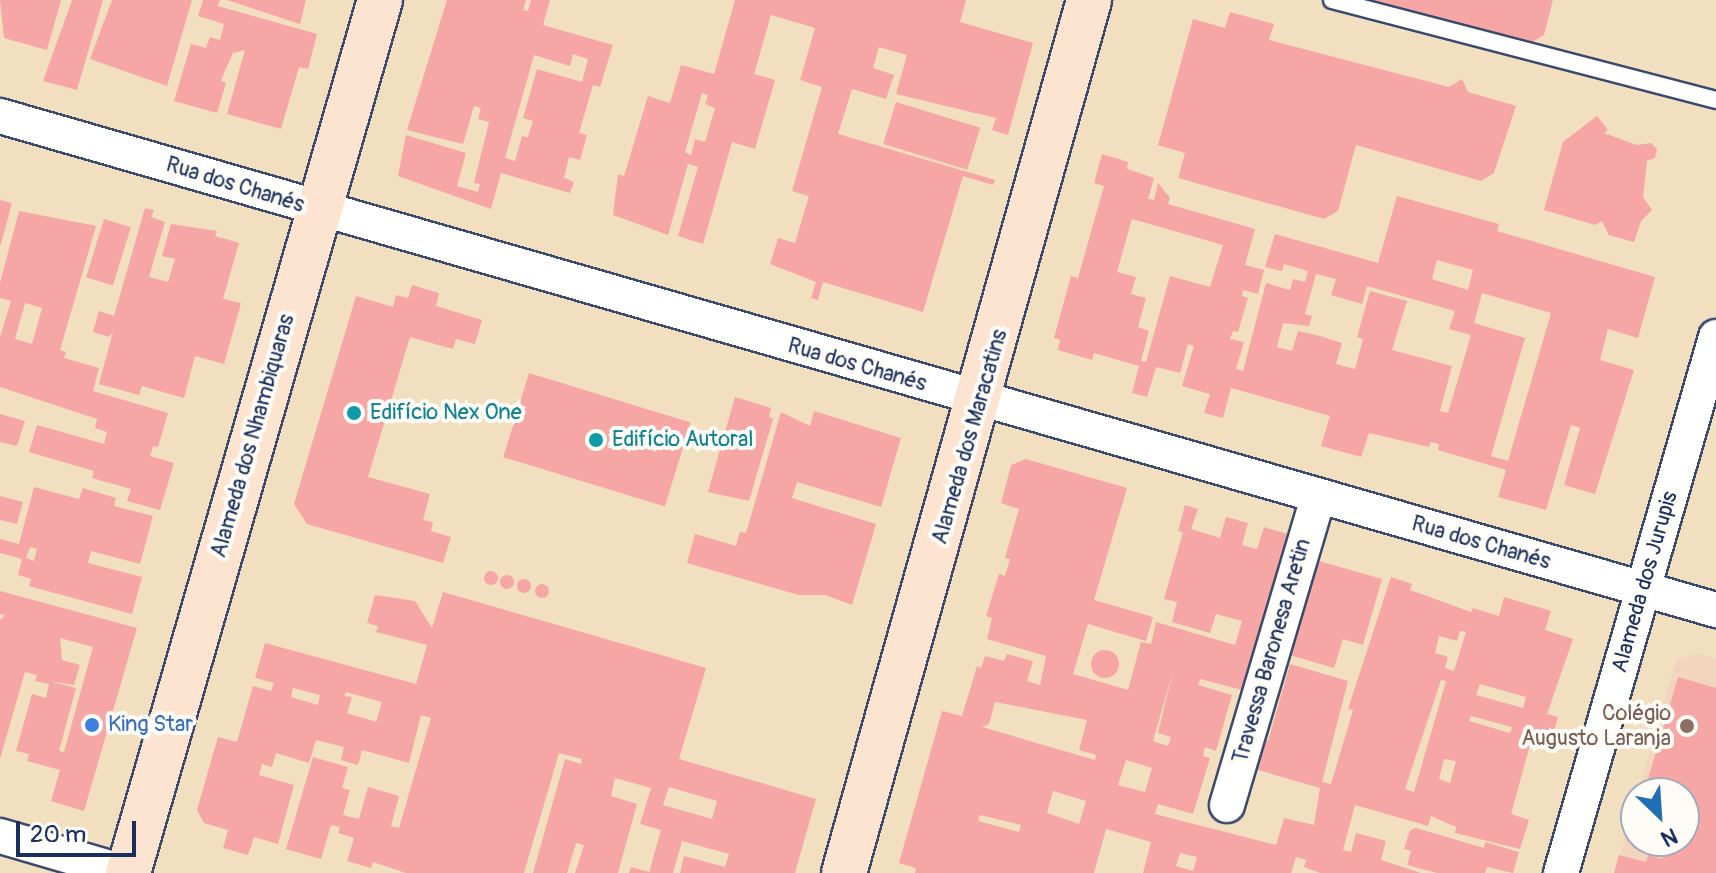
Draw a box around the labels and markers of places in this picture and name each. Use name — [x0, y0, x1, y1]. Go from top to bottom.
place label: Edifício Nex One — [370, 400, 522, 426]
marker: Edifício Nex One — [345, 404, 363, 422]
place label: Edifício Autoral — [612, 427, 753, 453]
marker: Edifício Autoral — [587, 431, 605, 449]
place label: Colégio Augusto Laranja — [1521, 700, 1671, 752]
place label: King Star — [108, 712, 193, 738]
marker: King Star — [83, 716, 101, 734]
marker: Colégio Augusto Laranja — [1678, 717, 1696, 735]

